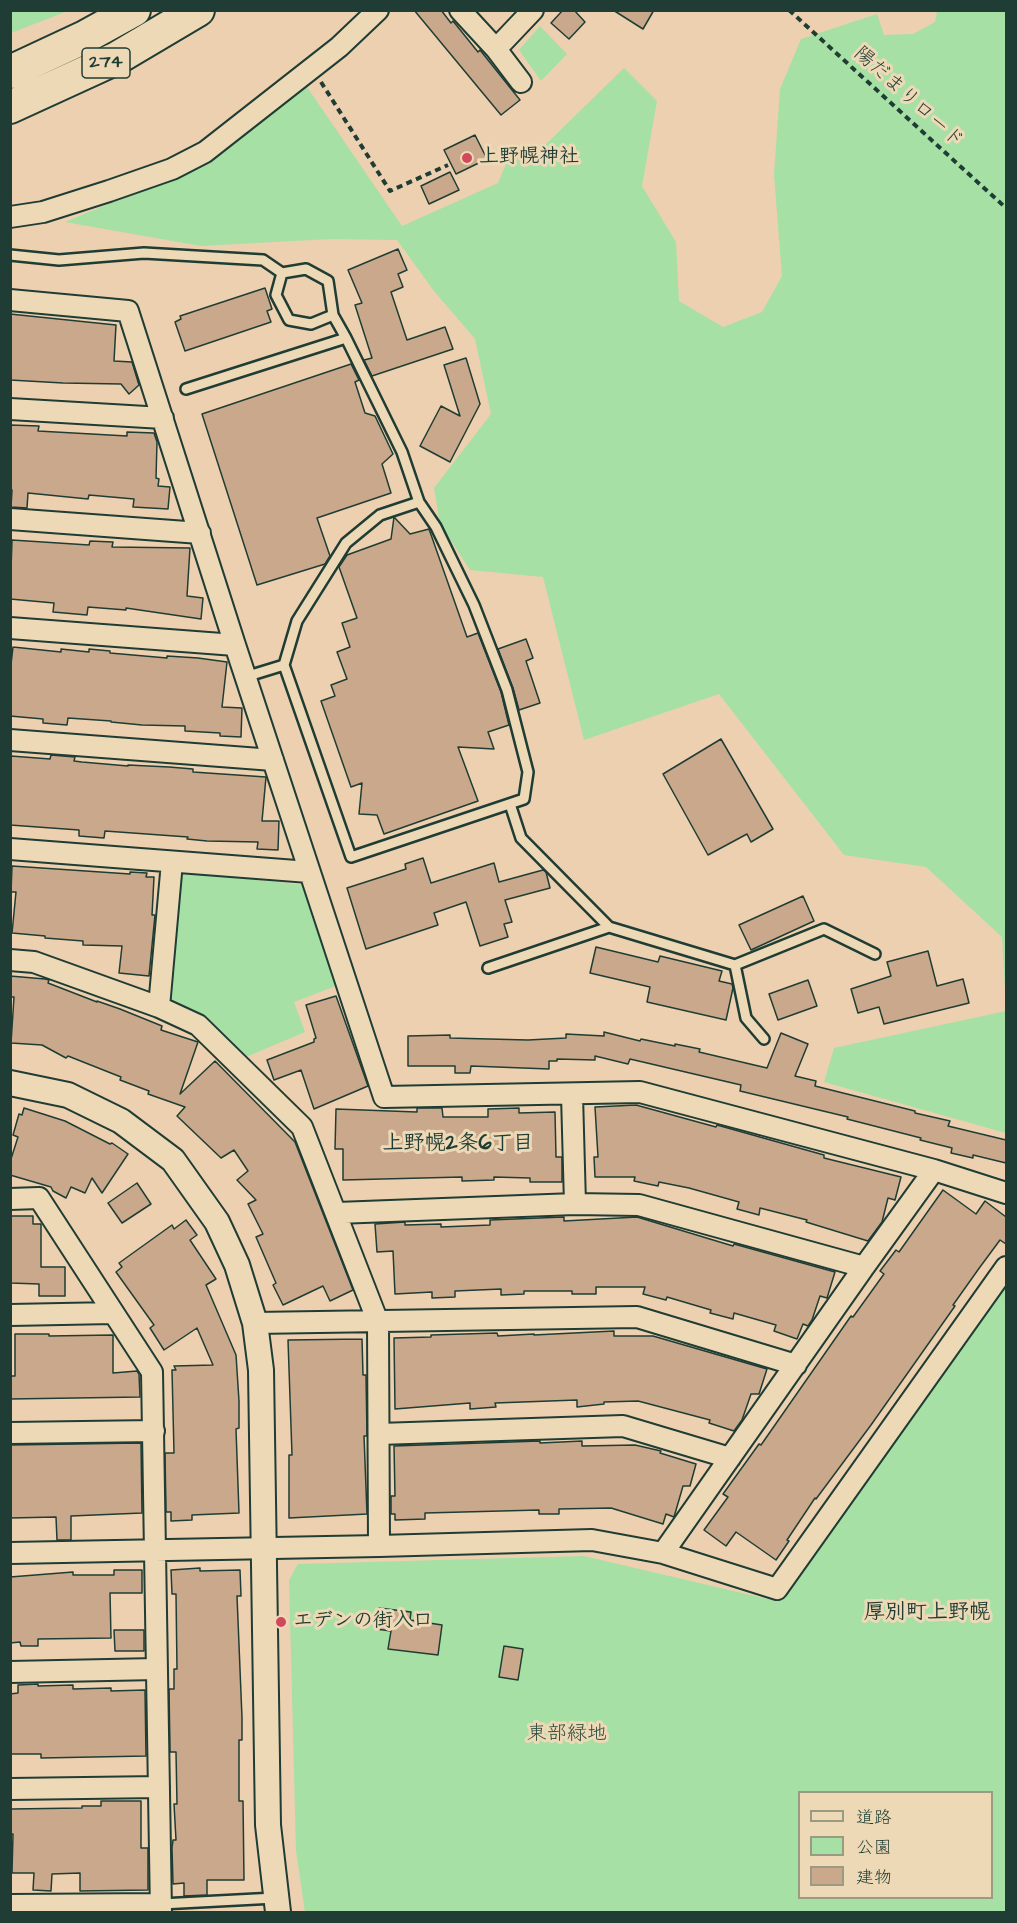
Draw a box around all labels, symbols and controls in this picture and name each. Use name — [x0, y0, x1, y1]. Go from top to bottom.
street label: 陽だまりロード — [848, 42, 968, 154]
road number: 274 — [82, 48, 130, 78]
place label: 上野幌神社 — [479, 146, 579, 170]
marker: 上野幌神社 — [460, 151, 474, 165]
district label: 上野幌2条6丁目 — [382, 1132, 534, 1158]
district label: 厚別町上野幌 — [864, 1601, 990, 1627]
place label: エデンの街入口 — [293, 1610, 433, 1634]
marker: エデンの街入口 — [274, 1615, 288, 1629]
park label: 東部緑地 — [527, 1723, 607, 1747]
legend — [798, 1791, 993, 1899]
text: 道路 — [856, 1805, 892, 1830]
text: 公園 — [856, 1835, 892, 1860]
text: 建物 — [856, 1865, 892, 1890]

